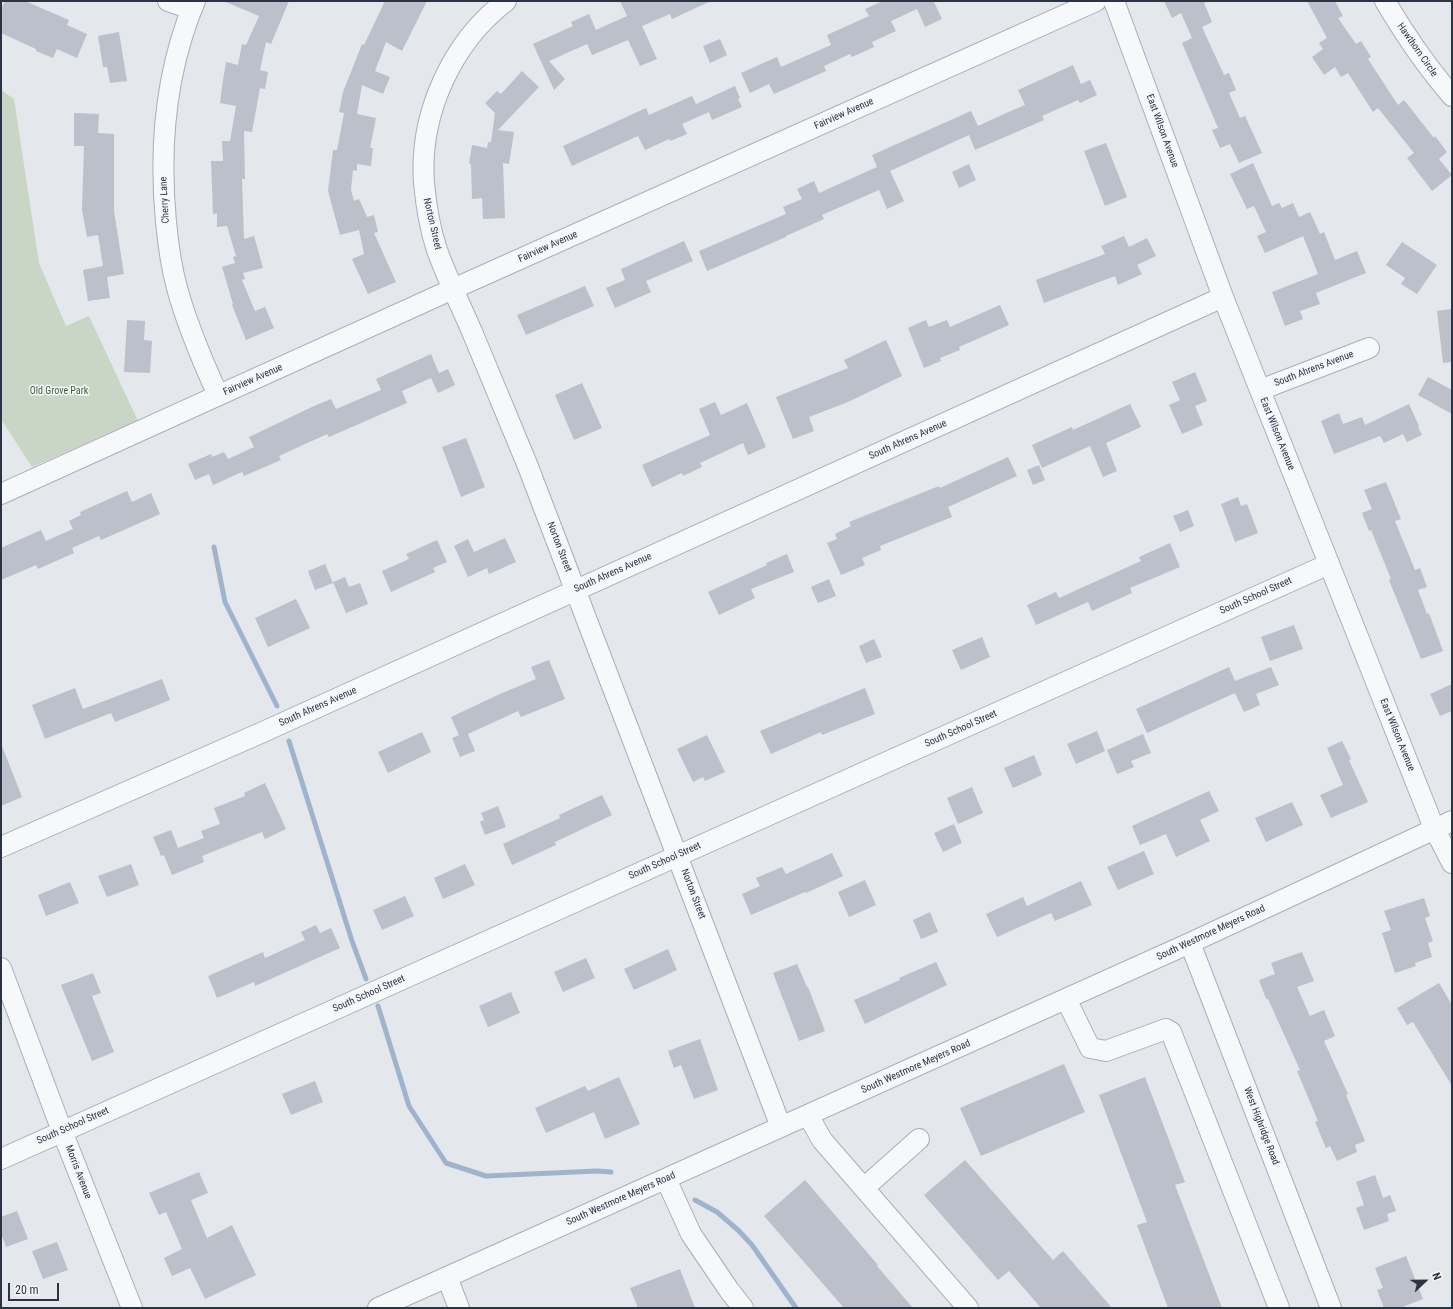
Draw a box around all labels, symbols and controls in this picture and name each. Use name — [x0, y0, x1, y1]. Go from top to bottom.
street label: Hawthorn Circle — [1394, 21, 1440, 79]
street label: East Wilson Avenue — [1143, 93, 1181, 169]
street label: Fairview Avenue — [812, 96, 876, 132]
street label: Cherry Lane — [158, 176, 172, 224]
street label: Norton Street — [420, 197, 444, 251]
street label: Fairview Avenue — [516, 229, 580, 265]
street label: South Ahrens Avenue — [1273, 348, 1355, 390]
street label: Fairview Avenue — [221, 362, 285, 398]
park label: Old Grove Park — [30, 385, 88, 397]
street label: East Wilson Avenue — [1257, 396, 1297, 472]
street label: South Ahrens Avenue — [867, 417, 949, 463]
street label: Norton Street — [544, 520, 574, 574]
street label: South Ahrens Avenue — [572, 550, 654, 596]
street label: South School Street — [1218, 575, 1294, 617]
street label: South Ahrens Avenue — [277, 684, 359, 730]
street label: East Wilson Avenue — [1377, 697, 1417, 773]
street label: South School Street — [923, 708, 999, 750]
street label: South School Street — [627, 840, 703, 882]
street label: Norton Street — [678, 867, 708, 921]
street label: South Westmore Meyers Road — [1155, 903, 1267, 963]
street label: South School Street — [331, 973, 407, 1015]
street label: South Westmore Meyers Road — [860, 1037, 972, 1097]
street label: West Highridge Road — [1241, 1085, 1281, 1167]
street label: South School Street — [35, 1105, 111, 1147]
street label: Morris Avenue — [62, 1143, 94, 1201]
street label: South Westmore Meyers Road — [565, 1169, 677, 1229]
north arrow — [1405, 1261, 1445, 1301]
text: N — [1429, 1271, 1444, 1282]
scale bar — [10, 1275, 61, 1301]
text: 20 m — [15, 1283, 39, 1297]

